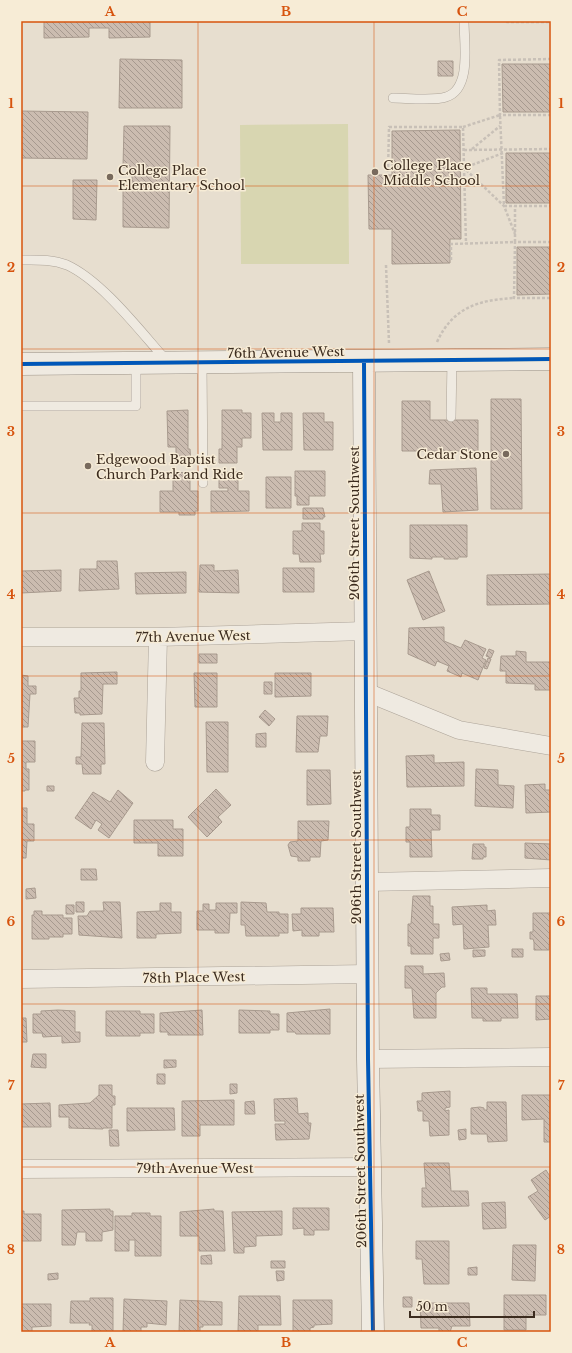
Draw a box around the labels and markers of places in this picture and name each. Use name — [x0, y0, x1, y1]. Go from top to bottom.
place label: College Place Middle School — [383, 157, 480, 189]
place label: College Place Elementary School — [118, 162, 245, 194]
marker: College Place Middle School — [370, 167, 380, 177]
marker: College Place Elementary School — [105, 172, 115, 182]
place label: Cedar Stone — [416, 446, 498, 463]
marker: Cedar Stone — [501, 449, 511, 459]
place label: Edgewood Baptist Church Park and Ride — [96, 451, 243, 483]
marker: Edgewood Baptist Church Park and Ride — [83, 461, 93, 471]

